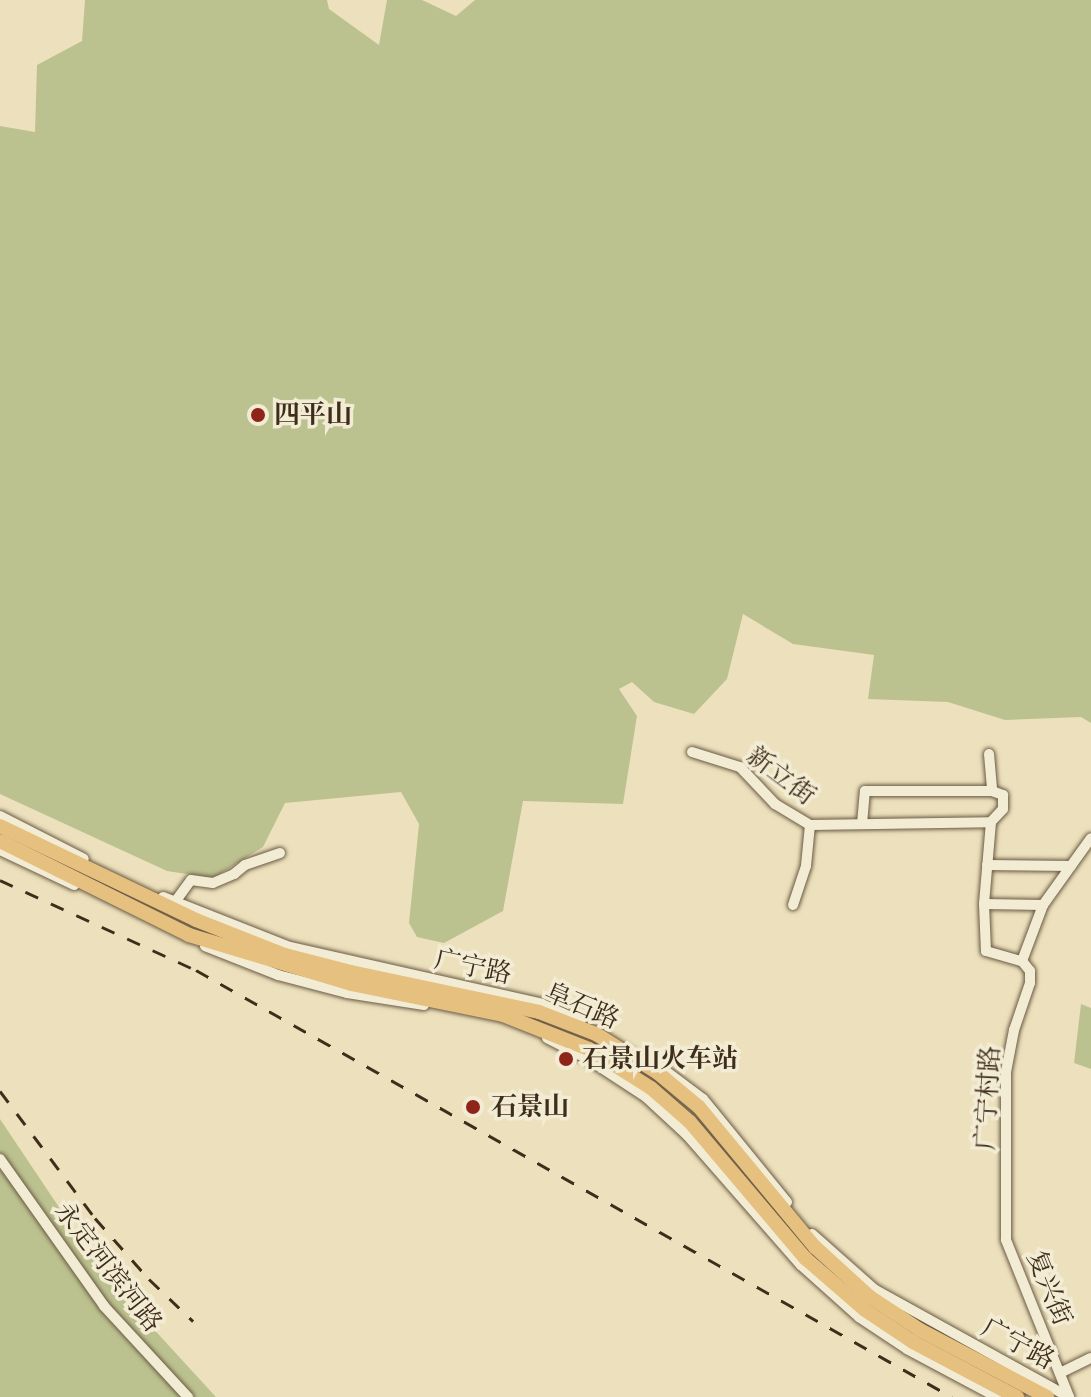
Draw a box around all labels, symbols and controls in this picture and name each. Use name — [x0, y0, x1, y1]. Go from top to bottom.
place label: 四平山 — [274, 399, 352, 431]
marker: 四平山 — [249, 406, 267, 424]
street label: 新立街 — [740, 740, 822, 812]
street label: 广宁路 — [432, 944, 514, 990]
street label: 阜石路 — [540, 976, 624, 1036]
place label: 石景山火车站 — [582, 1043, 738, 1075]
street label: 广宁村路 — [970, 1045, 1006, 1151]
marker: 石景山火车站 — [557, 1050, 575, 1068]
place label: 石景山 — [491, 1091, 569, 1123]
marker: 石景山 — [462, 1096, 484, 1118]
street label: 永定河滨河路 — [48, 1196, 168, 1338]
street label: 复兴街 — [1020, 1246, 1078, 1330]
street label: 广宁路 — [976, 1312, 1060, 1376]

